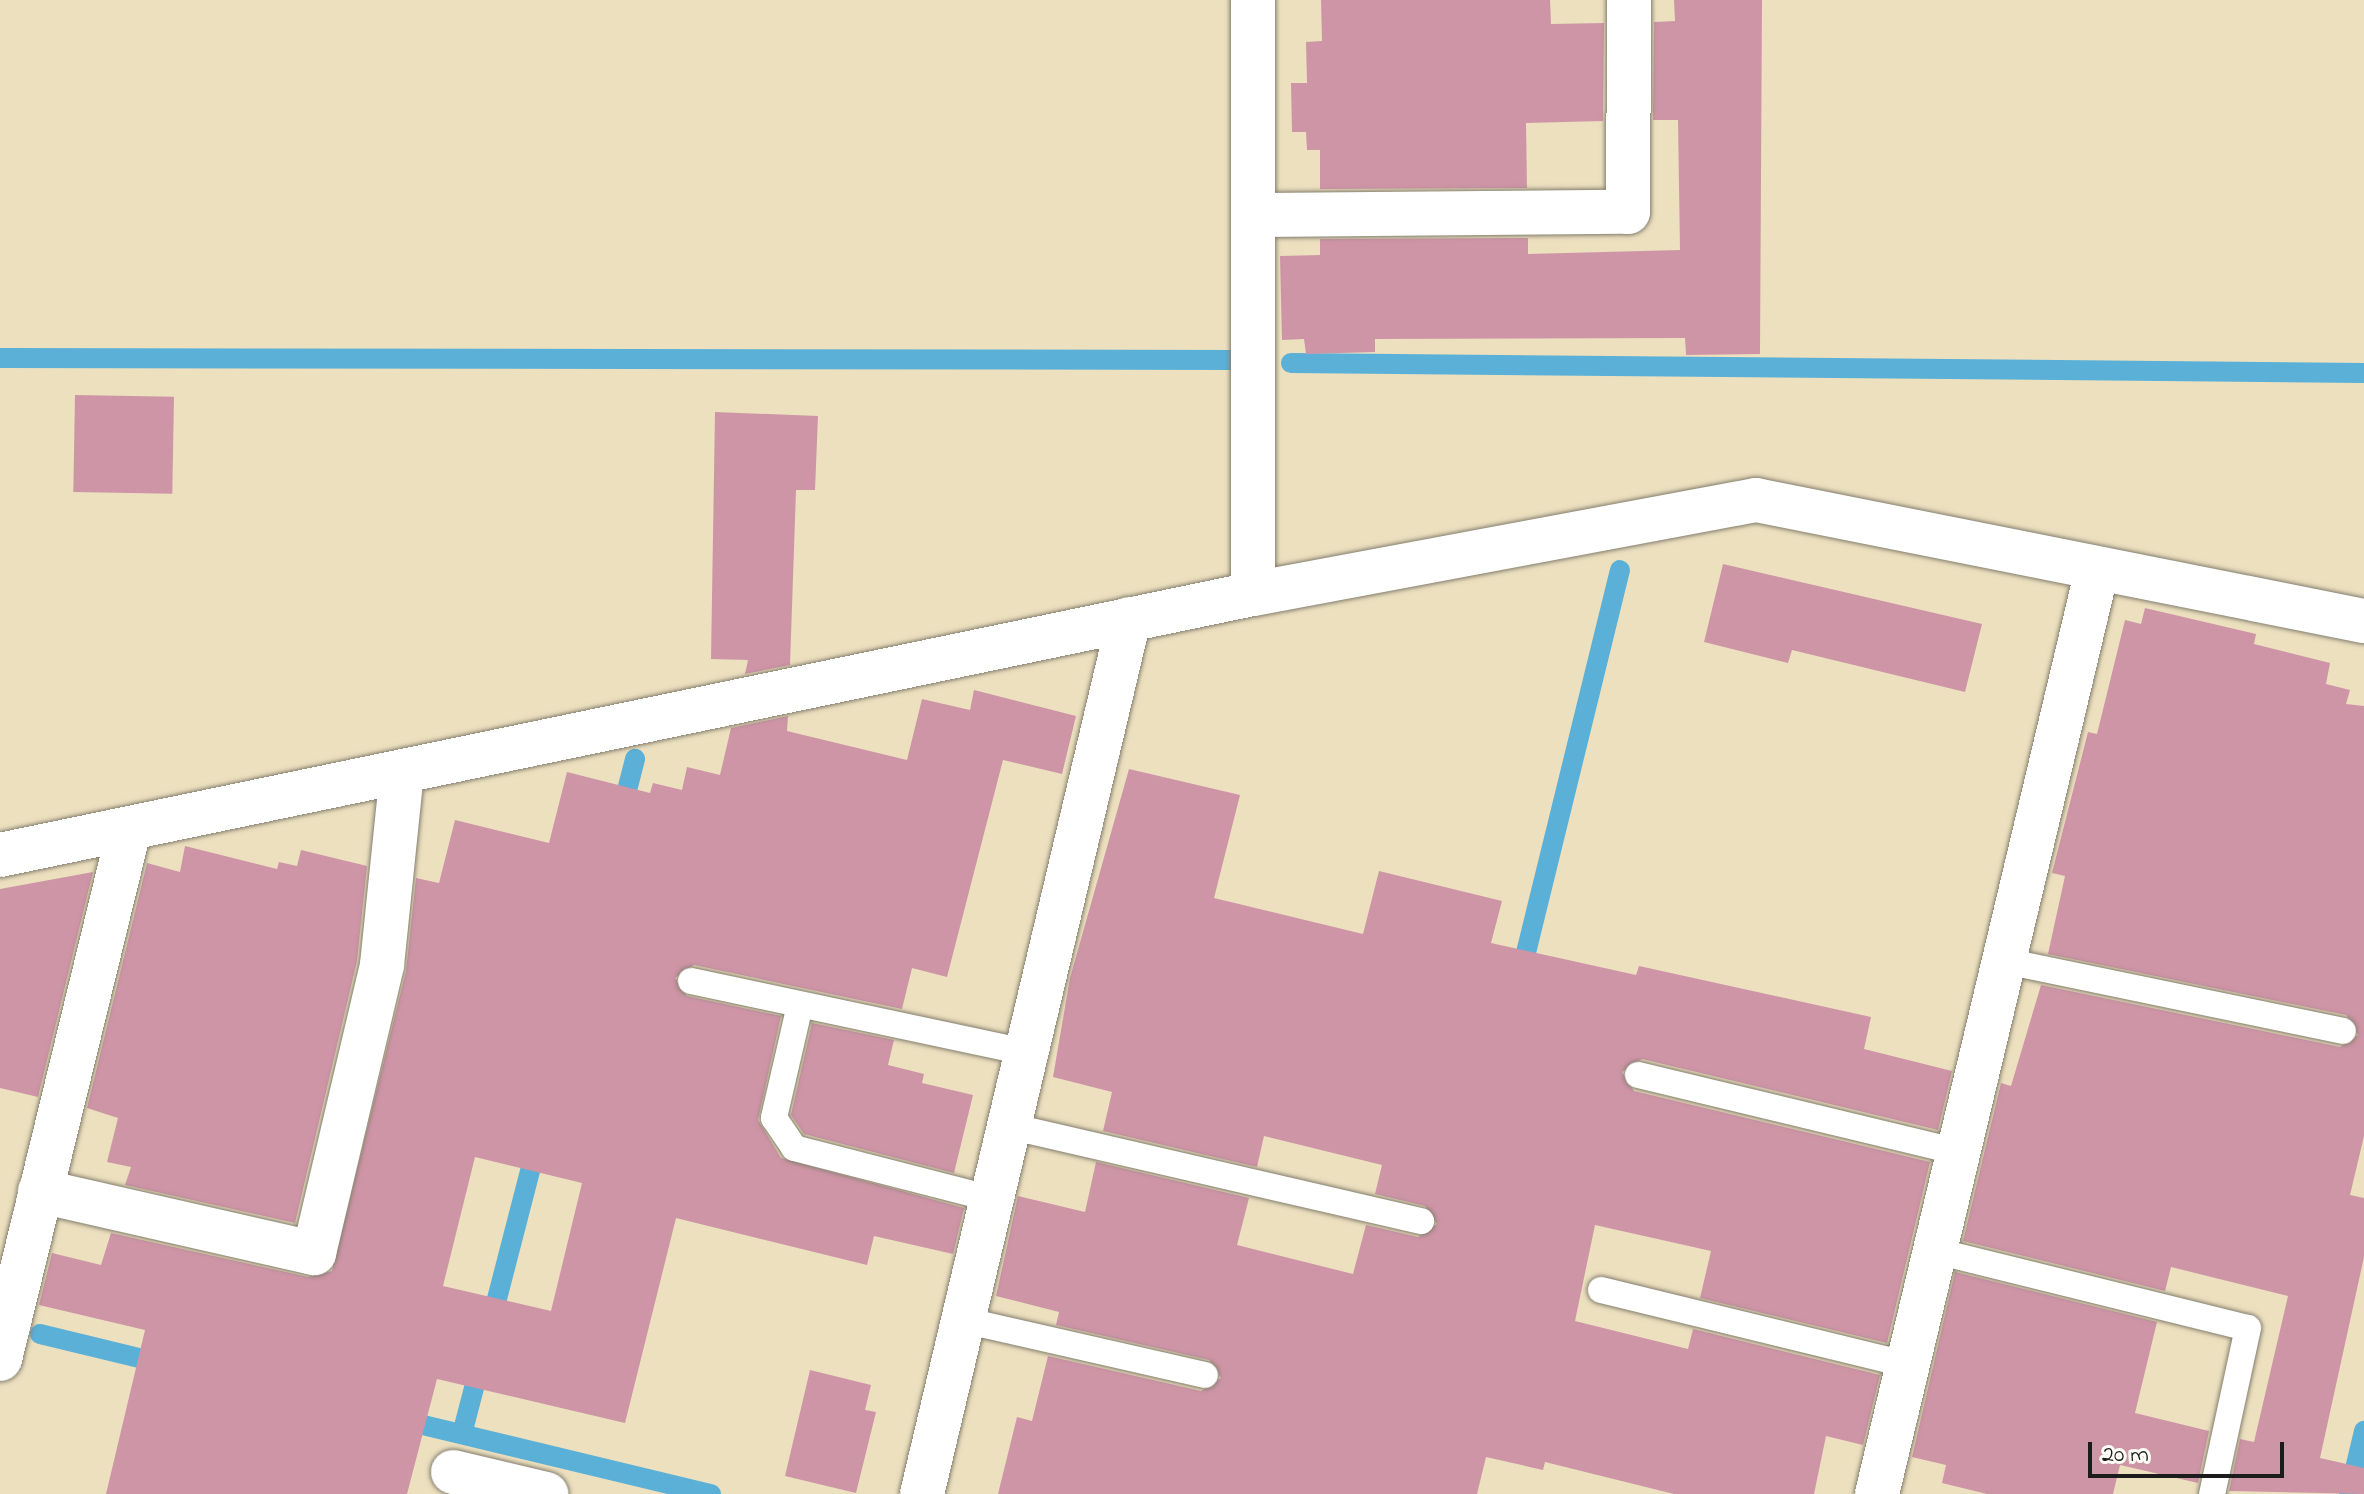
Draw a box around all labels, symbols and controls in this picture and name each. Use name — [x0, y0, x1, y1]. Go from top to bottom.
scale bar — [2092, 1426, 2288, 1476]
text: 20 m — [2102, 1438, 2149, 1473]

